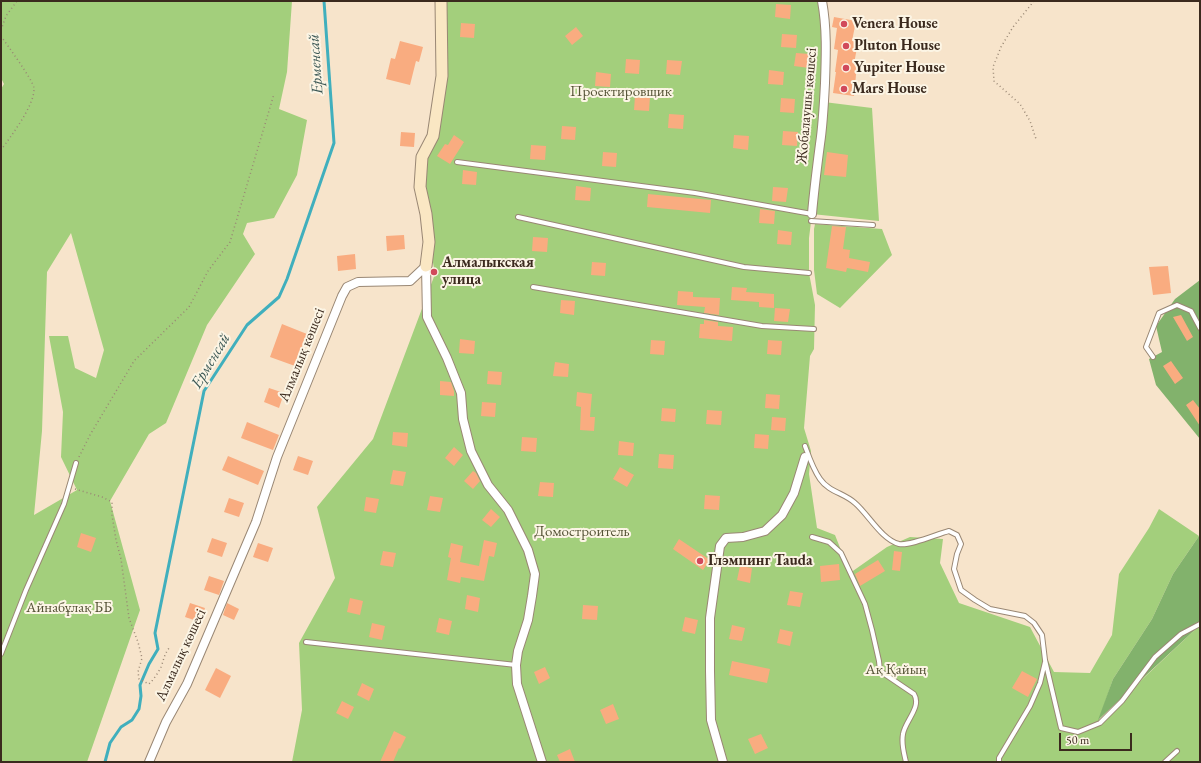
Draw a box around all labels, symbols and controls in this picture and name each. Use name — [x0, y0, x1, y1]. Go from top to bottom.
place label: Venera House — [852, 15, 938, 33]
marker: Venera House — [839, 19, 849, 29]
water label: Ерменсай — [304, 33, 328, 95]
place label: Pluton House — [854, 37, 940, 55]
marker: Pluton House — [841, 41, 851, 51]
street label: Жобалаушы көшесі — [793, 47, 821, 165]
place label: Yupiter House — [854, 59, 945, 77]
marker: Yupiter House — [841, 63, 851, 73]
place label: Mars House — [852, 80, 927, 98]
park label: Проектировщик — [570, 83, 672, 101]
marker: Mars House — [839, 84, 849, 94]
place label: Алмалыкская улица — [442, 254, 534, 289]
marker: Алмалыкская улица — [429, 267, 439, 277]
street label: Алмалық көшесі — [275, 305, 329, 405]
water label: Ерменсай — [187, 330, 235, 392]
park label: Домостроитель — [534, 523, 630, 541]
place label: Глэмпинг Tauda — [708, 552, 813, 570]
marker: Глэмпинг Tauda — [695, 556, 705, 566]
park label: Айнабұлақ ББ — [26, 599, 112, 617]
street label: Алмалық көшесі — [152, 606, 210, 704]
park label: Ақ Қайың — [865, 661, 927, 679]
scale bar — [1061, 725, 1134, 751]
text: 50 m — [1066, 732, 1089, 748]

